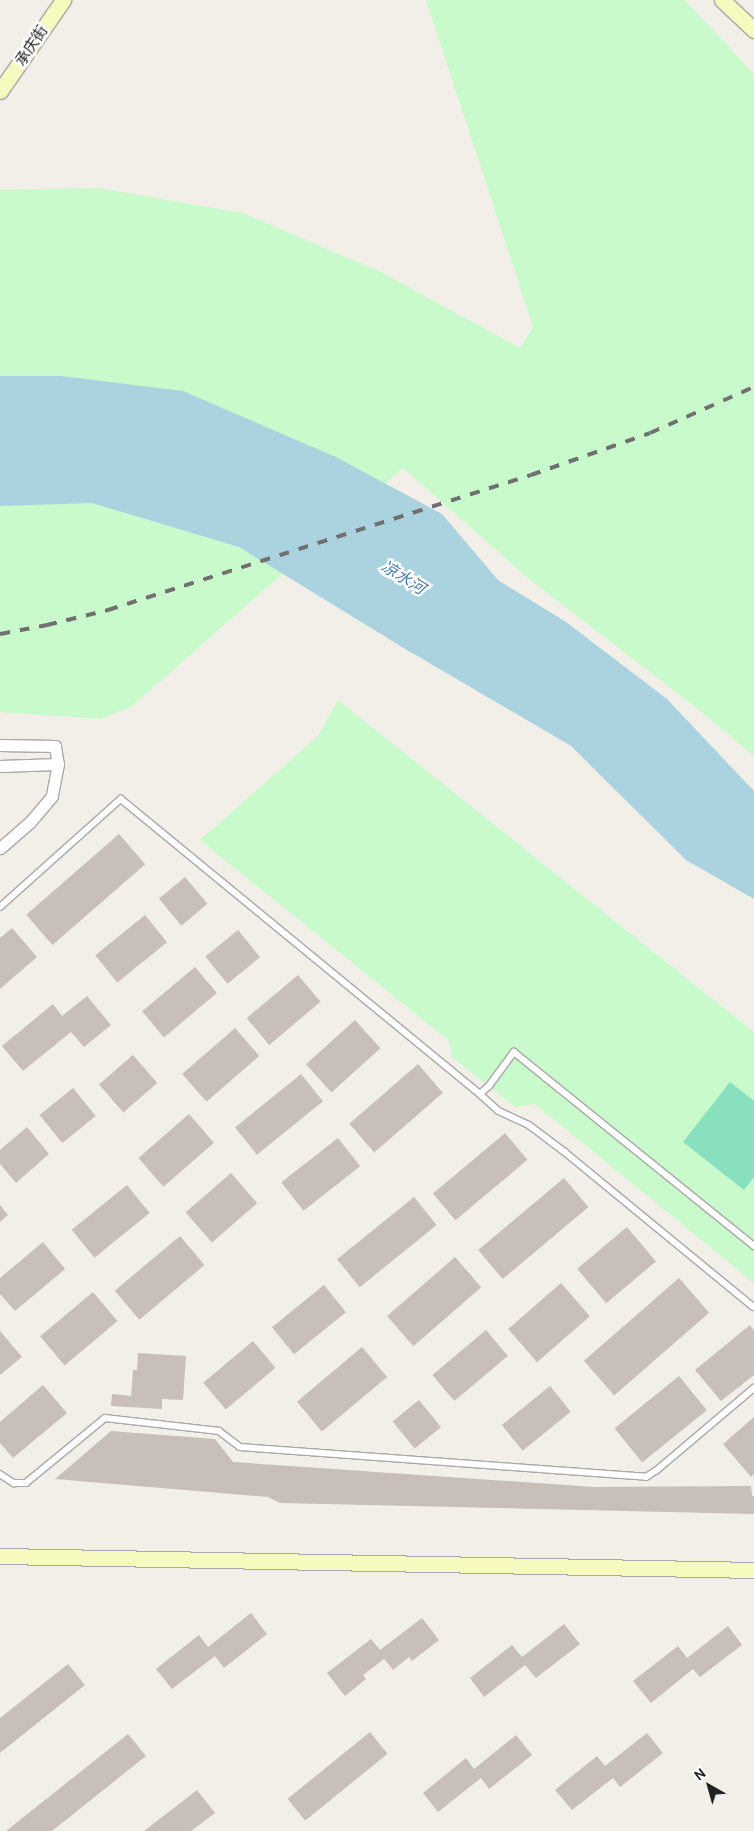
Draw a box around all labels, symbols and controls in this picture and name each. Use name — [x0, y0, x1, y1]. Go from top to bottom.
street label: 承庆街 — [12, 22, 52, 70]
water label: 凉水河 — [378, 557, 428, 599]
north arrow — [684, 1761, 734, 1811]
text: N — [690, 1764, 709, 1784]

